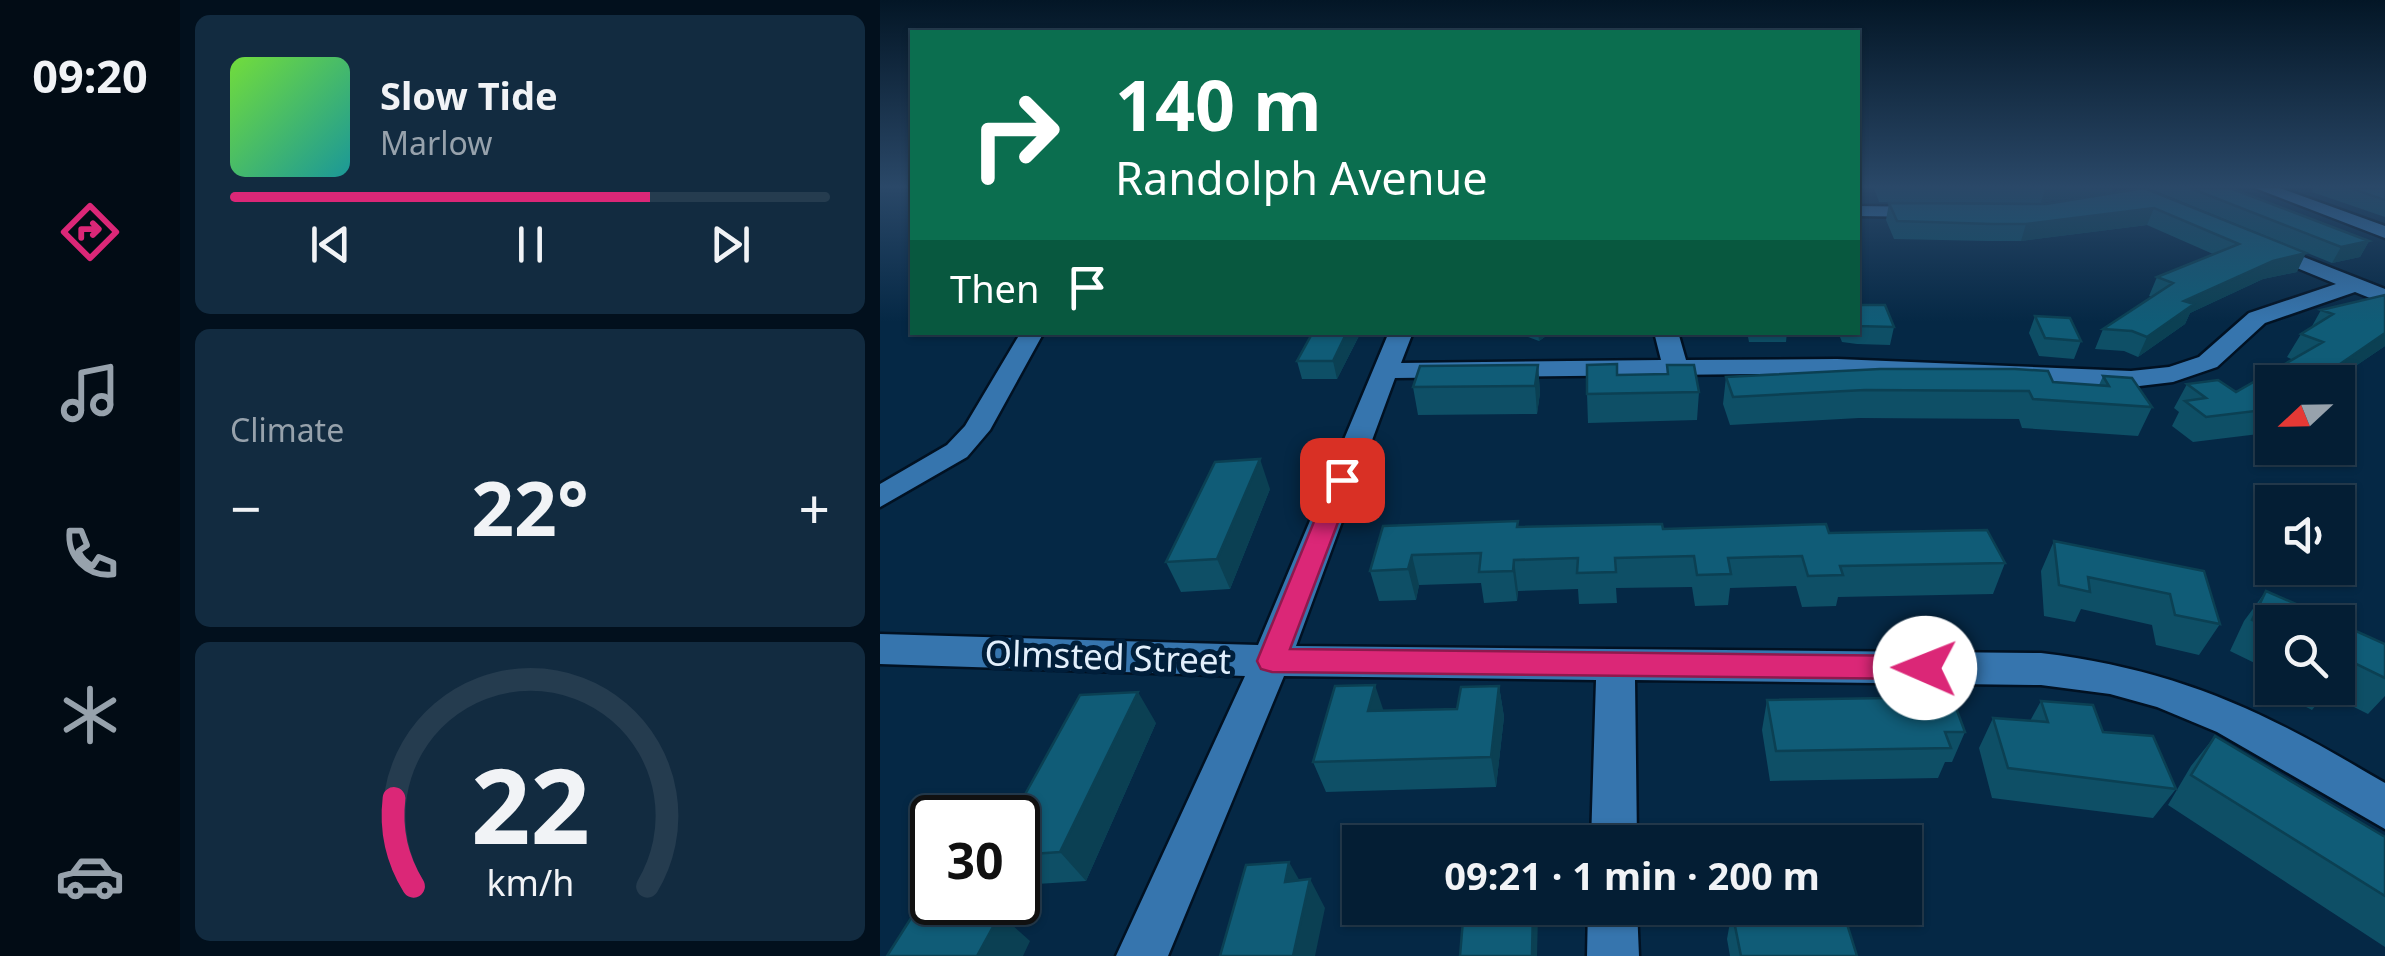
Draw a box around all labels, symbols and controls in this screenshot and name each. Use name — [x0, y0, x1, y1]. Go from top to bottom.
text: 09:20 — [32, 45, 148, 106]
text: 140 m — [1115, 56, 1322, 152]
text: Slow Tide — [380, 69, 558, 121]
icon: right — [950, 70, 1080, 200]
text: Marlow — [380, 121, 492, 164]
text: Randolph Avenue — [1115, 147, 1488, 208]
icon: directions — [55, 197, 125, 267]
icon: previous — [303, 217, 358, 272]
icon: pause — [503, 217, 558, 272]
icon: next — [703, 217, 758, 272]
icon: arrive — [1060, 260, 1115, 315]
text: Then — [950, 262, 1040, 314]
icon: music — [55, 358, 125, 428]
north arrow — [2255, 365, 2355, 465]
map controls — [2255, 365, 2355, 705]
text: Climate — [230, 408, 344, 451]
pin — [1300, 438, 1385, 523]
icon: arrive — [1315, 453, 1370, 508]
text: 22° — [471, 456, 589, 558]
text: − — [230, 470, 261, 545]
text: + — [799, 470, 830, 545]
button: sound — [2255, 485, 2355, 585]
icon: phone — [55, 519, 125, 589]
button: search — [2255, 605, 2355, 705]
position arrow — [1873, 616, 1977, 720]
street label: Olmsted Street — [984, 628, 1232, 684]
icon: climate — [55, 680, 125, 750]
text: 22 — [471, 733, 589, 874]
speed limit sign: 30 — [910, 795, 1040, 925]
icon: car — [55, 841, 125, 911]
text: 09:21 · 1 min · 200 m — [1444, 849, 1820, 901]
text: km/h — [486, 858, 574, 906]

